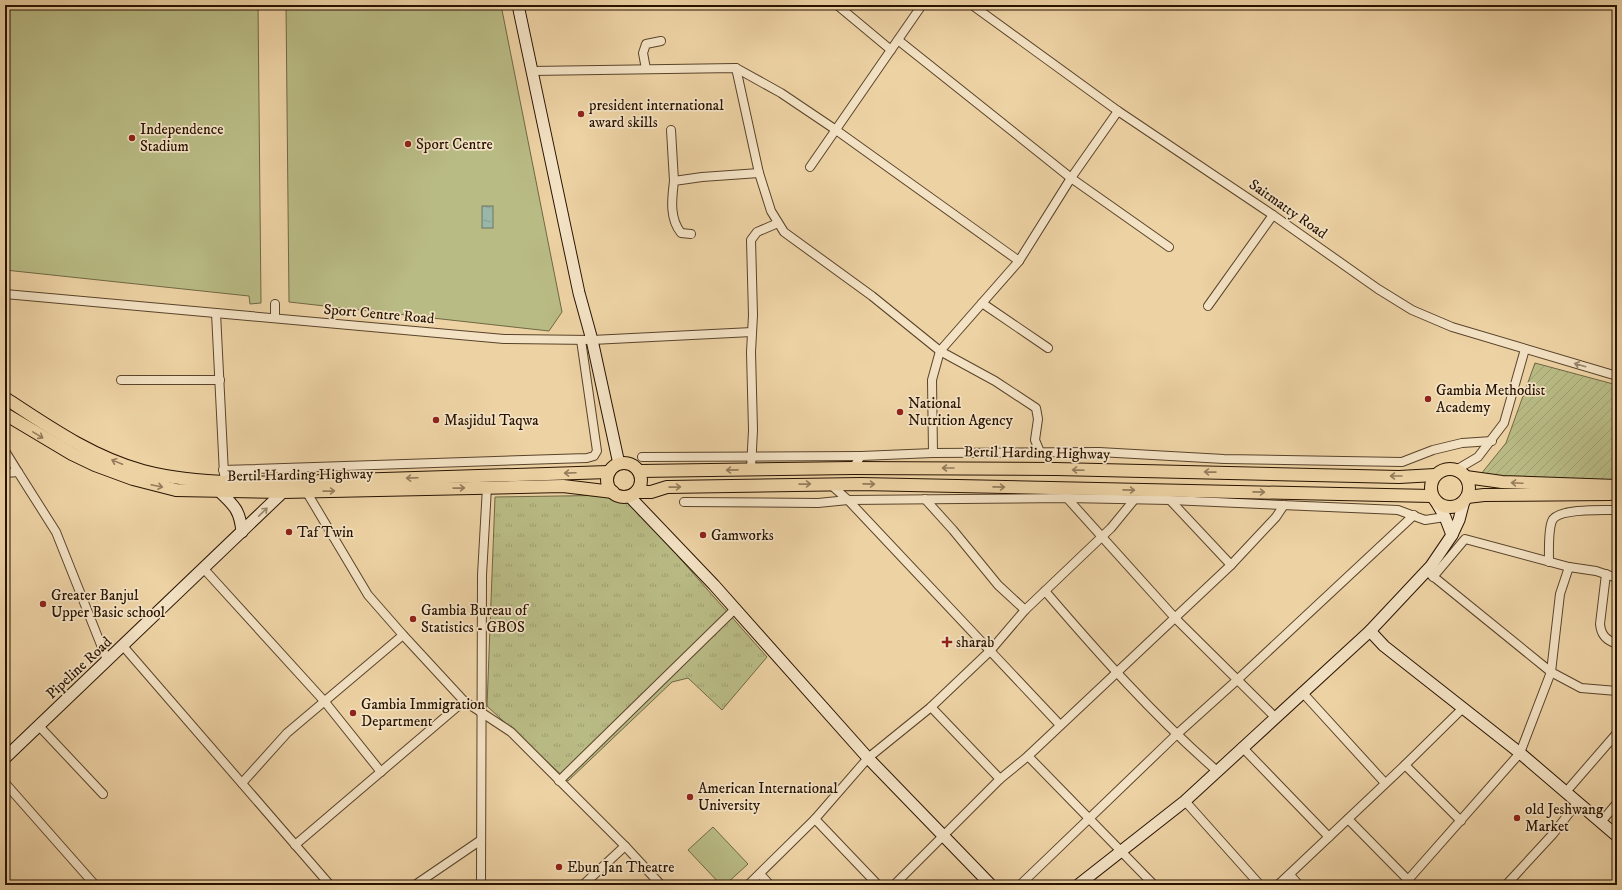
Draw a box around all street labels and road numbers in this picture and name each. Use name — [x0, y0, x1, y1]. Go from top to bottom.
street label: Saitmatty Road — [1245, 175, 1331, 243]
street label: Sport Centre Road — [323, 300, 436, 328]
street label: Bertil Harding Highway — [964, 442, 1111, 464]
street label: Bertil Harding Highway — [227, 464, 374, 486]
street label: Pipeline Road — [42, 632, 116, 703]

